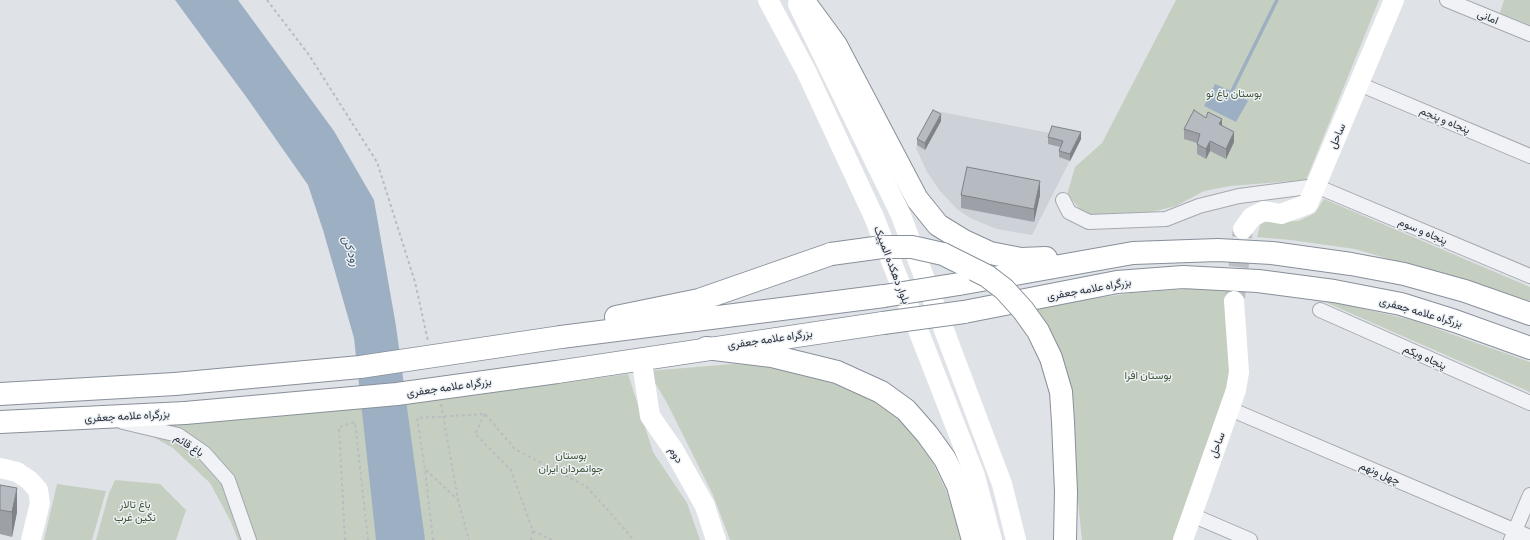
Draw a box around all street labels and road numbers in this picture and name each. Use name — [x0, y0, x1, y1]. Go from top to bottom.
street label: امانی — [1476, 7, 1500, 27]
street label: پنجاه و پنجم — [1418, 103, 1472, 137]
street label: ساحل — [1326, 121, 1348, 151]
street label: پنجاه و سوم — [1396, 215, 1450, 247]
street label: بلوار دهکده المپیک — [871, 224, 913, 306]
street label: بزرگراه علامه جعفری — [1046, 275, 1132, 303]
street label: بزرگراه علامه جعفری — [1378, 294, 1464, 330]
street label: بزرگراه علامه جعفری — [727, 327, 813, 351]
street label: پنجاه ویکم — [1401, 342, 1449, 372]
street label: بزرگراه علامه جعفری — [406, 375, 492, 399]
street label: بزرگراه علامه جعفری — [84, 407, 170, 425]
street label: ساحل — [1206, 430, 1228, 460]
street label: باغ قائم — [172, 431, 206, 459]
street label: دوم — [666, 444, 686, 466]
street label: چهل ونهم — [1358, 459, 1402, 487]

